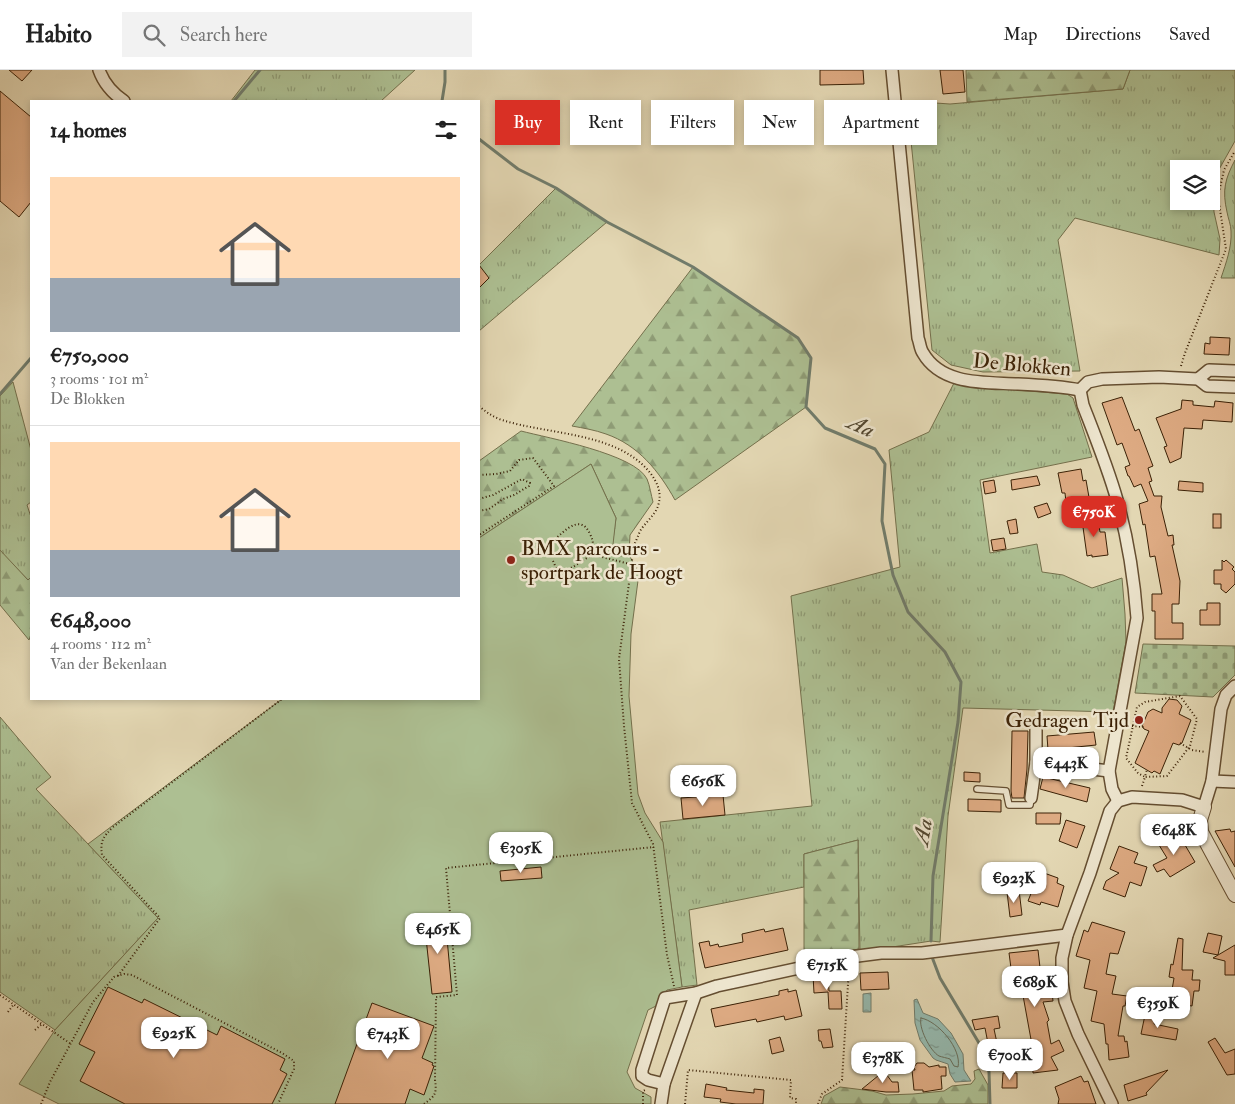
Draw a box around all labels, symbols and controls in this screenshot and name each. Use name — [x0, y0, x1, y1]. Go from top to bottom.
search box — [122, 12, 472, 57]
text: Habito — [25, 19, 92, 50]
icon: search — [140, 21, 168, 49]
text: Search here — [180, 23, 268, 47]
text: Map — [1004, 23, 1037, 46]
text: Directions — [1065, 23, 1141, 46]
text: Saved — [1169, 23, 1210, 46]
chip: Buy — [495, 100, 560, 145]
chip: Rent — [570, 100, 641, 145]
chip: Filters — [651, 100, 734, 145]
chip: New — [744, 100, 814, 145]
chip: Apartment — [824, 100, 937, 145]
icon: filters — [432, 116, 460, 144]
text: 14 homes — [50, 117, 127, 144]
map controls — [1170, 160, 1220, 210]
button: layers — [1170, 160, 1220, 210]
icon: home — [210, 209, 300, 299]
text: €750,000 — [50, 342, 129, 369]
street label: De Blokken — [972, 347, 1072, 383]
text: 3 rooms · 101 m² — [50, 369, 148, 389]
text: De Blokken — [50, 389, 125, 409]
water label: Aa — [841, 407, 879, 444]
icon: home — [210, 475, 300, 565]
pin: €750K — [1059, 496, 1129, 538]
text: €750K — [1073, 502, 1115, 522]
place label: BMX parcours - sportpark de Hoogt — [521, 535, 683, 586]
marker: BMX parcours - sportpark de Hoogt — [505, 554, 517, 566]
text: €648,000 — [50, 607, 131, 634]
text: 4 rooms · 112 m² — [50, 634, 151, 654]
text: Van der Bekenlaan — [50, 654, 167, 674]
place label: Gedragen Tijd — [1005, 707, 1130, 734]
marker: Gedragen Tijd — [1133, 714, 1145, 726]
pin: €443K — [1031, 746, 1101, 789]
text: €443K — [1044, 753, 1088, 773]
pin: €656K — [668, 764, 738, 807]
text: €656K — [681, 771, 725, 791]
pin: €648K — [1139, 814, 1209, 856]
water label: Aa — [907, 817, 939, 849]
text: €648K — [1152, 820, 1196, 840]
pin: €305K — [486, 832, 556, 874]
text: €305K — [500, 838, 542, 858]
pin: €923K — [979, 862, 1049, 904]
text: €923K — [993, 868, 1036, 888]
pin: €465K — [403, 912, 473, 955]
text: €465K — [416, 919, 460, 939]
pin: €715K — [792, 948, 862, 991]
text: €715K — [807, 955, 847, 975]
pin: €689K — [1000, 966, 1070, 1008]
text: €689K — [1013, 972, 1057, 992]
pin: €359K — [1123, 986, 1193, 1029]
text: €359K — [1137, 993, 1179, 1013]
pin: €925K — [139, 1016, 209, 1059]
pin: €743K — [353, 1018, 423, 1060]
text: €925K — [152, 1023, 196, 1043]
text: €743K — [367, 1024, 409, 1044]
pin: €700K — [975, 1038, 1045, 1081]
pin: €378K — [848, 1042, 918, 1084]
text: €700K — [988, 1045, 1032, 1065]
text: €378K — [862, 1048, 904, 1068]

